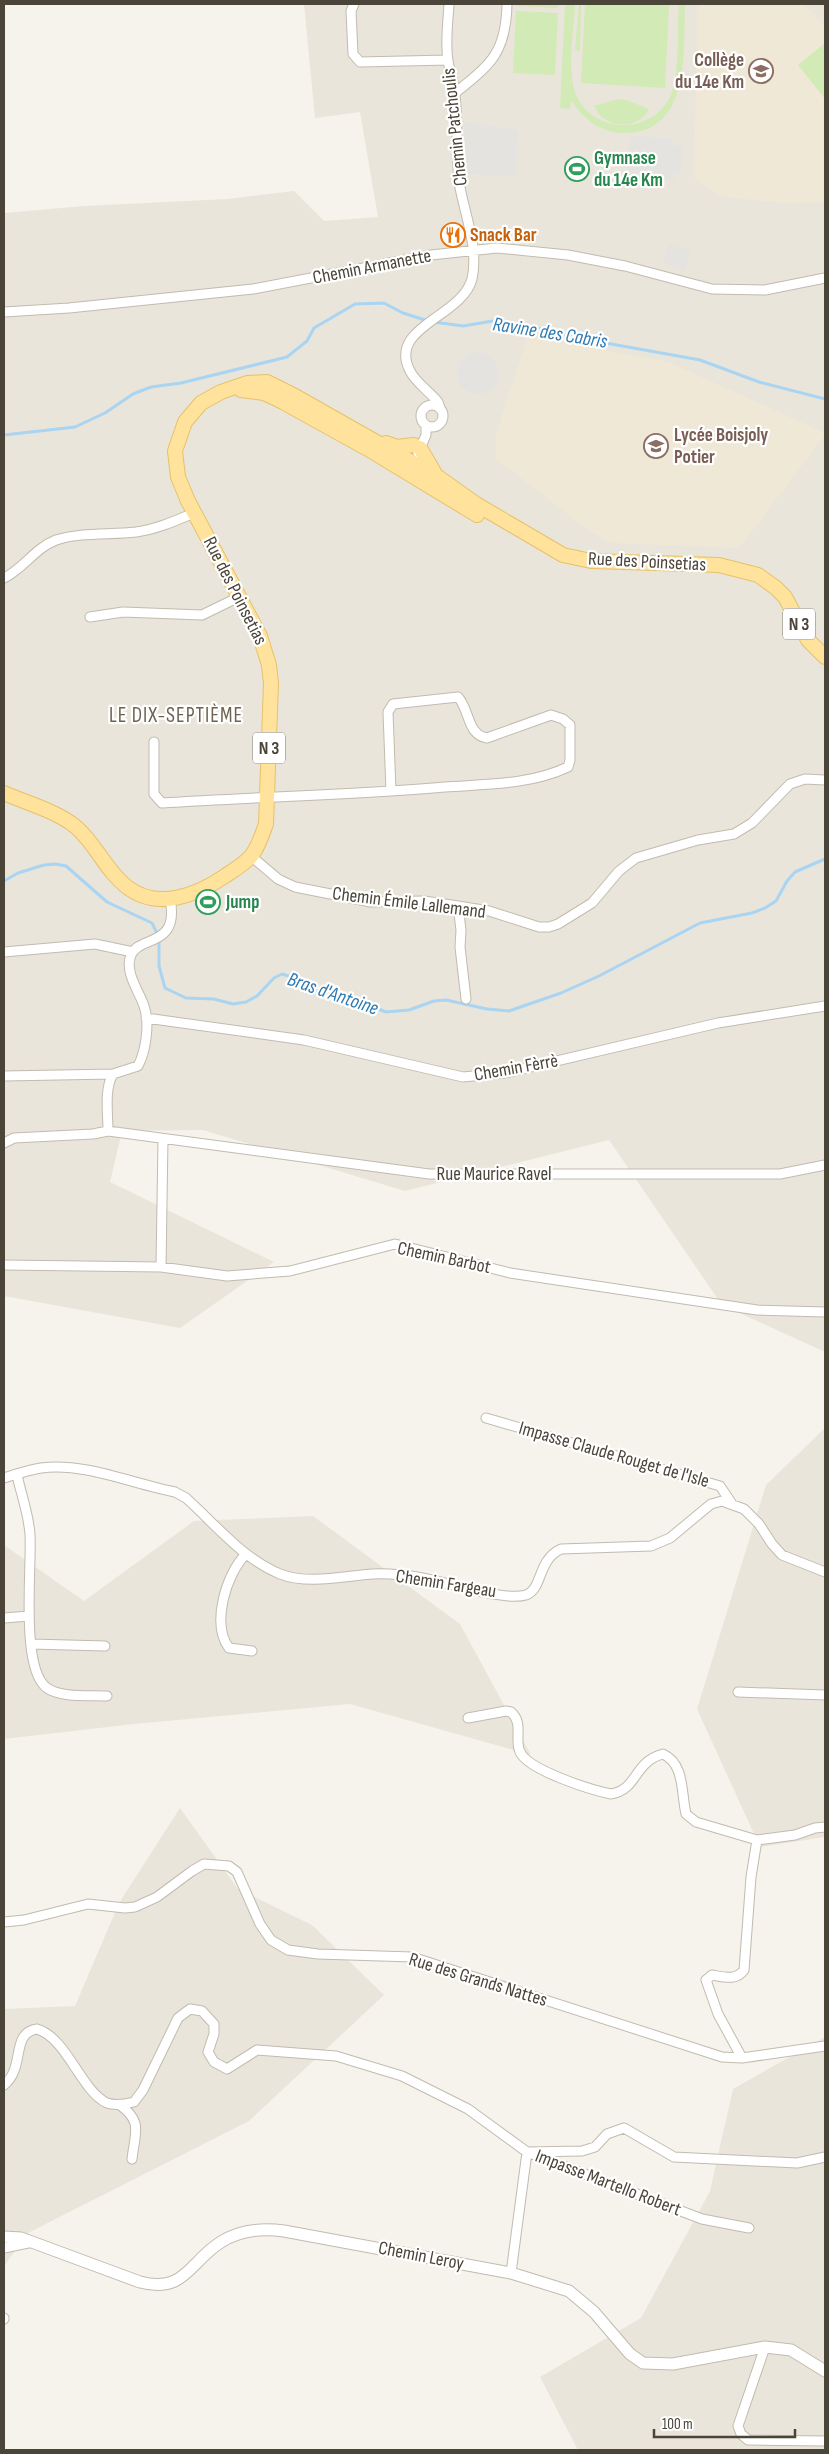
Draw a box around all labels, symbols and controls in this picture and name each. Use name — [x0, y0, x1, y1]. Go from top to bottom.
place label: Collège du 14e Km — [675, 49, 744, 94]
school or university icon: Collège du 14e Km — [748, 58, 774, 84]
street label: Chemin Patchoulis — [437, 67, 473, 187]
place label: Gymnase du 14e Km — [594, 147, 663, 192]
sports icon: Gymnase du 14e Km — [564, 156, 590, 182]
restaurant icon: Snack Bar — [440, 222, 466, 248]
place label: Snack Bar — [470, 224, 537, 247]
street label: Chemin Armanette — [311, 244, 433, 290]
water label: Ravine des Cabris — [491, 312, 609, 354]
place label: Lycée Boisjoly Potier — [674, 424, 768, 469]
school or university icon: Lycée Boisjoly Potier — [643, 433, 669, 459]
street label: Rue des Poinsetias — [198, 533, 272, 649]
street label: Rue des Poinsetias — [587, 547, 707, 577]
road number: N 3 — [783, 608, 815, 640]
district label: LE DIX-SEPTIÈME — [109, 703, 243, 728]
road number: N 3 — [253, 732, 285, 764]
street label: Chemin Émile Lallemand — [331, 882, 487, 924]
sports icon: Jump — [195, 889, 221, 915]
place label: Jump — [225, 891, 259, 914]
water label: Bras d'Antoine — [284, 967, 382, 1021]
street label: Chemin Fèrrè — [472, 1049, 560, 1087]
street label: Rue Maurice Ravel — [436, 1163, 552, 1186]
street label: Chemin Barbot — [395, 1237, 493, 1279]
street label: Impasse Claude Rouget de l'Isle — [516, 1417, 712, 1493]
street label: Chemin Fargeau — [394, 1565, 498, 1603]
street label: Rue des Grands Nattes — [406, 1948, 550, 2012]
street label: Impasse Martello Robert — [532, 2145, 684, 2221]
street label: Chemin Leroy — [376, 2236, 466, 2276]
scale bar — [654, 2406, 795, 2438]
text: 100 m — [662, 2415, 693, 2434]

